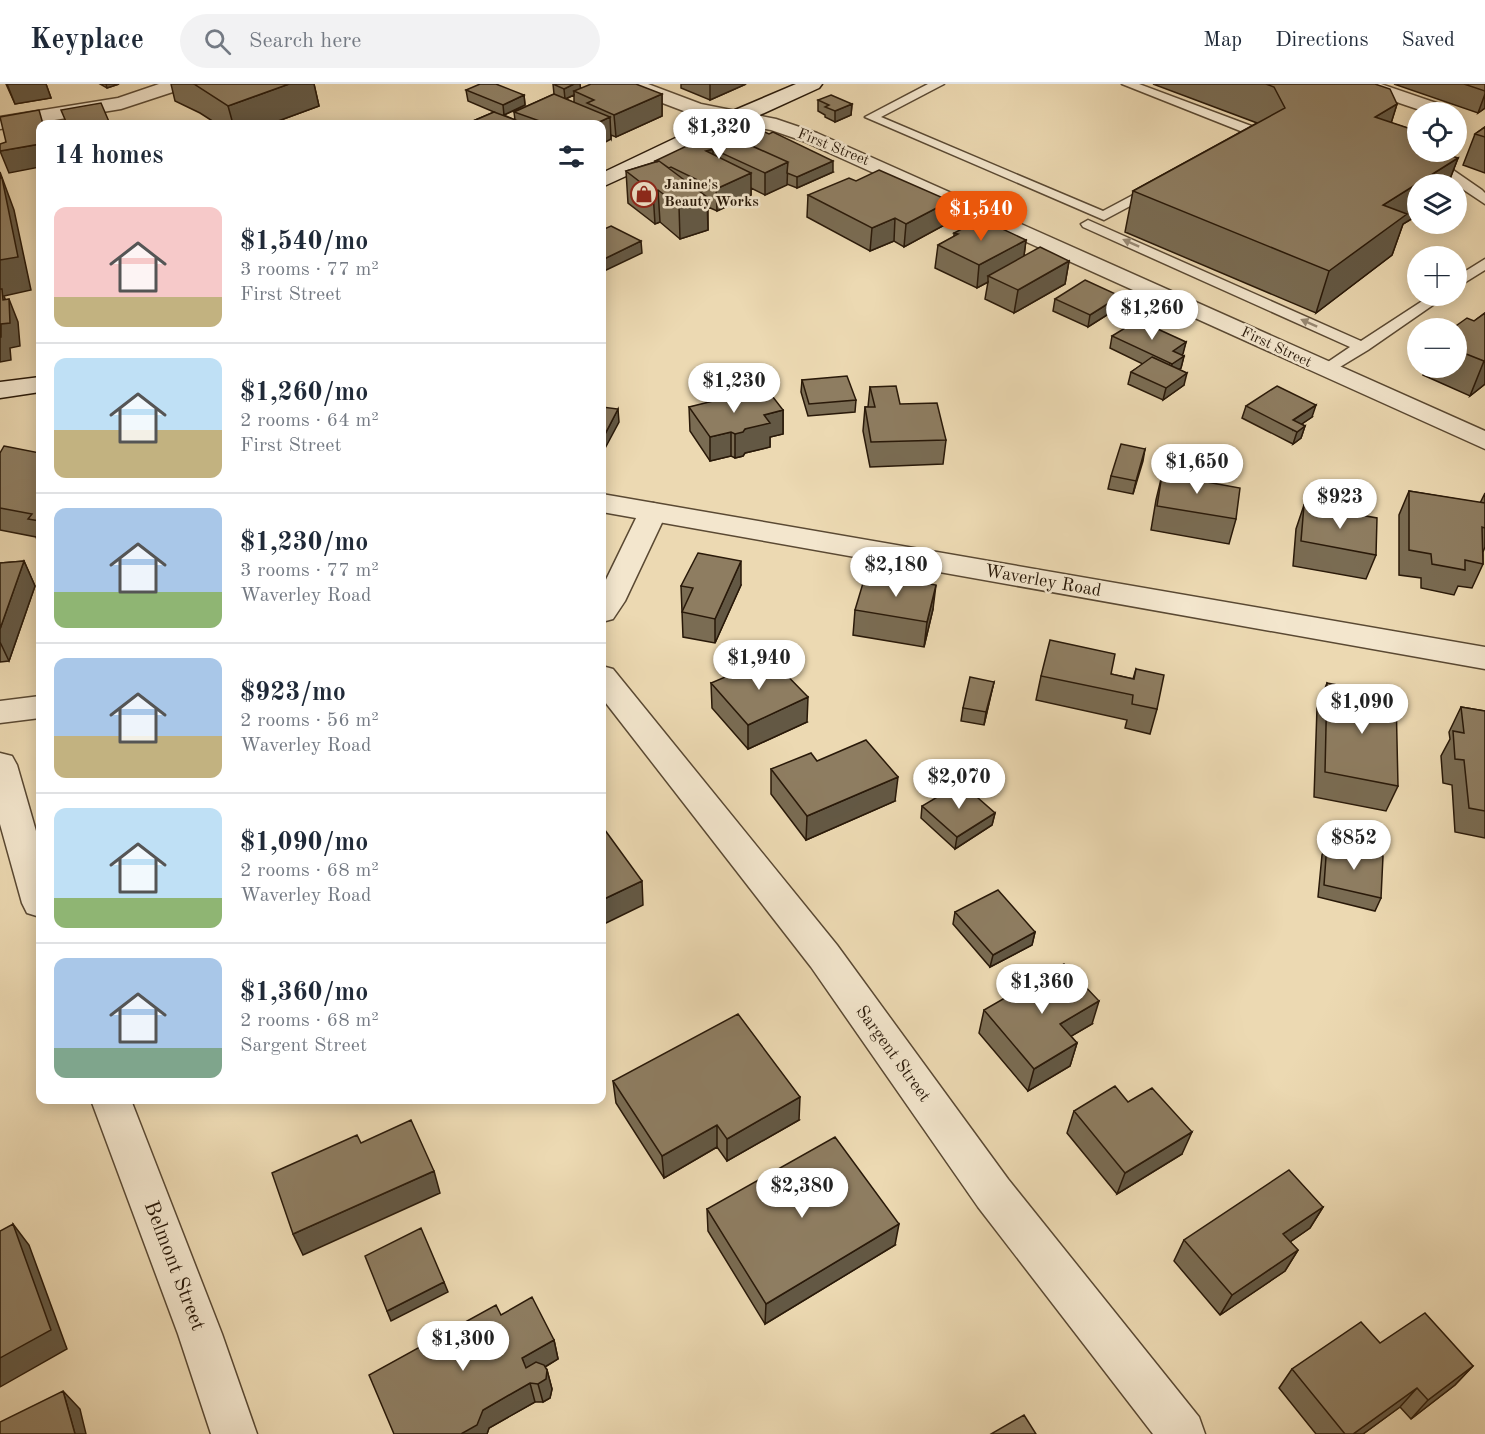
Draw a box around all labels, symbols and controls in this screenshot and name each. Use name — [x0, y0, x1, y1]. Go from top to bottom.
search box — [180, 14, 600, 68]
icon: search — [201, 25, 234, 58]
text: Keyplace — [30, 27, 144, 55]
text: Search here — [249, 30, 361, 52]
text: Map — [1203, 30, 1242, 51]
text: Directions — [1275, 30, 1369, 51]
text: Saved — [1402, 30, 1455, 51]
map controls — [1407, 102, 1467, 378]
button: locate — [1407, 102, 1467, 162]
pin: $1,320 — [670, 109, 768, 160]
text: $1,320 — [687, 118, 751, 138]
street label: First Street — [795, 127, 871, 169]
icon: filters — [555, 140, 588, 173]
text: 14 homes — [54, 143, 163, 169]
button: layers — [1407, 174, 1467, 234]
place label: Janine's Beauty Works — [664, 178, 759, 210]
shop icon: Janine's Beauty Works — [629, 179, 659, 209]
pin: $1,540 — [932, 191, 1030, 242]
text: $1,540 — [949, 200, 1013, 220]
text: $1,540/mo — [240, 229, 368, 255]
icon: home — [102, 231, 174, 303]
one-way arrow — [1121, 238, 1139, 248]
button: + — [1407, 246, 1467, 306]
text: 3 rooms · 77 m² — [240, 260, 379, 280]
text: First Street — [240, 285, 341, 305]
pin: $1,260 — [1103, 290, 1201, 341]
text: $1,260 — [1120, 299, 1184, 319]
one-way arrow — [1300, 318, 1317, 327]
button: − — [1407, 318, 1467, 378]
street label: First Street — [1238, 325, 1314, 371]
pin: $1,230 — [685, 363, 783, 414]
text: $1,230 — [702, 372, 766, 392]
text: $1,260/mo — [240, 380, 368, 406]
icon: home — [102, 382, 174, 454]
text: 2 rooms · 64 m² — [240, 411, 379, 431]
text: First Street — [240, 436, 341, 456]
pin: $1,650 — [1148, 444, 1246, 495]
text: $1,650 — [1165, 453, 1229, 473]
pin: $923 — [1304, 479, 1376, 530]
text: $923 — [1317, 488, 1363, 508]
text: $1,230/mo — [240, 530, 368, 556]
icon: home — [102, 532, 174, 604]
pin: $2,180 — [847, 547, 945, 598]
text: $2,180 — [864, 556, 928, 576]
text: 3 rooms · 77 m² — [240, 561, 379, 581]
street label: Waverley Road — [983, 562, 1103, 600]
text: Waverley Road — [240, 586, 371, 606]
pin: $1,940 — [710, 640, 808, 691]
text: $1,940 — [727, 649, 791, 669]
text: $923/mo — [240, 680, 346, 706]
icon: home — [102, 682, 174, 754]
pin: $1,090 — [1313, 684, 1411, 735]
text: $1,090 — [1330, 693, 1394, 713]
text: 2 rooms · 56 m² — [240, 711, 379, 731]
text: Waverley Road — [240, 736, 371, 756]
pin: $2,070 — [910, 759, 1008, 810]
text: $2,070 — [927, 768, 991, 788]
pin: $852 — [1318, 820, 1390, 871]
text: $852 — [1331, 829, 1377, 849]
text: $1,090/mo — [240, 830, 368, 856]
icon: home — [102, 832, 174, 904]
text: 2 rooms · 68 m² — [240, 861, 379, 881]
text: Waverley Road — [240, 886, 371, 906]
pin: $1,360 — [993, 964, 1091, 1015]
text: $1,360 — [1010, 973, 1074, 993]
text: $1,360/mo — [240, 980, 368, 1006]
icon: home — [102, 982, 174, 1054]
street label: Sargent Street — [852, 1003, 934, 1105]
text: 2 rooms · 68 m² — [240, 1011, 379, 1031]
text: Sargent Street — [240, 1036, 367, 1056]
pin: $2,380 — [753, 1168, 851, 1219]
text: $2,380 — [770, 1177, 834, 1197]
street label: Belmont Street — [140, 1198, 208, 1334]
pin: $1,300 — [414, 1321, 512, 1372]
text: $1,300 — [431, 1330, 495, 1350]

